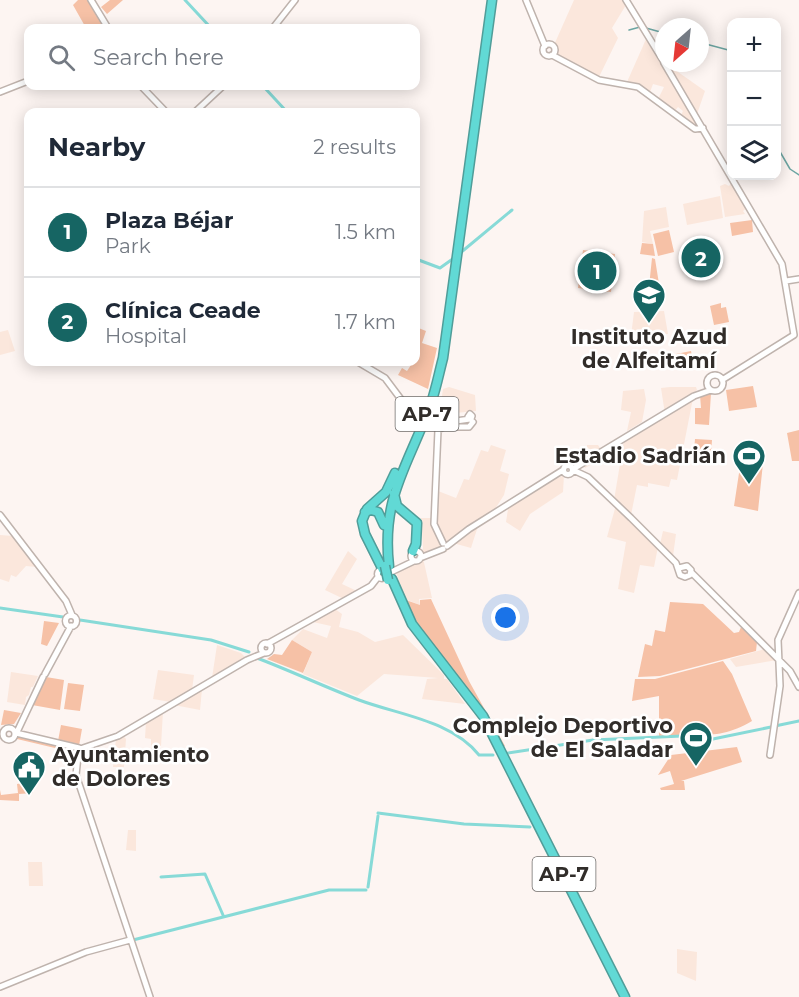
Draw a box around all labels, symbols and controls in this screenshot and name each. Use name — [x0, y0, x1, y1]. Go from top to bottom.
north arrow — [655, 18, 709, 72]
map controls — [727, 18, 781, 180]
button: + — [727, 18, 781, 72]
search box — [24, 24, 420, 90]
icon: search — [45, 41, 78, 74]
text: Search here — [93, 44, 224, 71]
button: − — [727, 72, 781, 126]
button: layers — [727, 126, 781, 180]
text: Nearby — [48, 131, 145, 163]
text: 2 results — [313, 135, 396, 159]
text: Plaza Béjar — [105, 207, 233, 234]
text: 1 — [64, 220, 71, 244]
text: 1.5 km — [335, 220, 396, 244]
text: Park — [105, 234, 151, 258]
pin: 2 — [682, 236, 720, 280]
pin: 1 — [578, 248, 616, 294]
school or university icon: Instituto Azud de Alfeitamí — [631, 277, 667, 324]
text: Clínica Ceade — [105, 297, 261, 324]
text: 2 — [62, 310, 73, 334]
text: 1.7 km — [335, 310, 396, 334]
text: Hospital — [105, 324, 187, 348]
place label: Instituto Azud de Alfeitamí — [571, 324, 727, 373]
road number: AP-7 — [396, 397, 458, 431]
sports icon: Estadio Sadrián — [731, 438, 767, 485]
place label: Estadio Sadrián — [555, 443, 726, 468]
your location — [491, 603, 520, 632]
place label: Complejo Deportivo de El Saladar — [453, 713, 673, 762]
sports icon: Complejo Deportivo de El Saladar — [678, 720, 714, 767]
place label: Ayuntamiento de Dolores — [51, 742, 210, 791]
public building icon: Ayuntamiento de Dolores — [11, 749, 47, 796]
road number: AP-7 — [532, 857, 596, 891]

